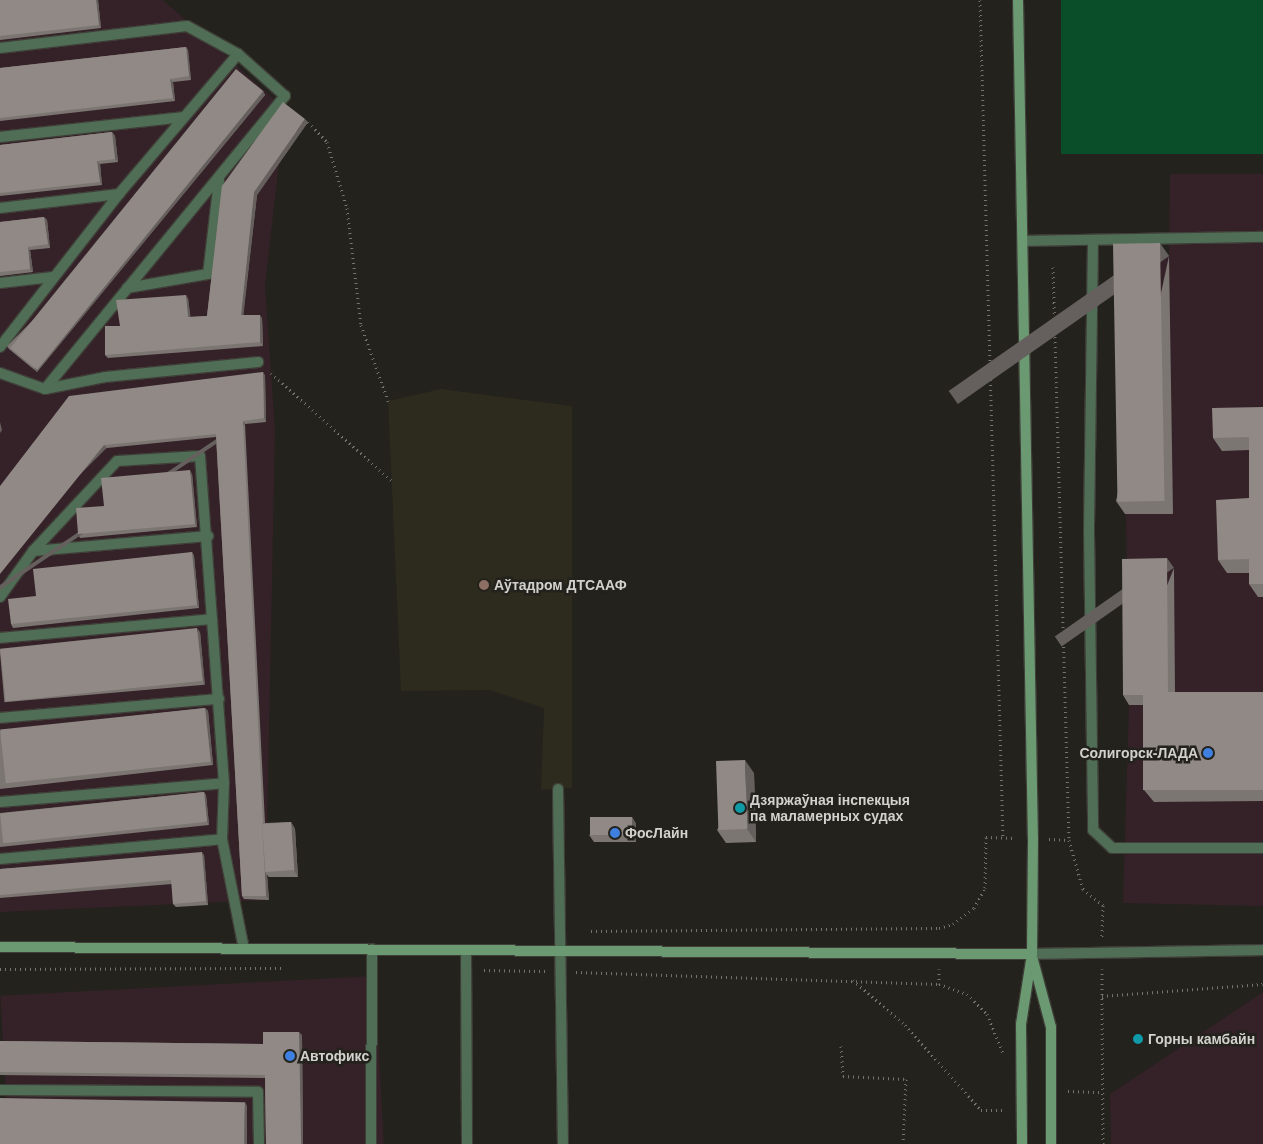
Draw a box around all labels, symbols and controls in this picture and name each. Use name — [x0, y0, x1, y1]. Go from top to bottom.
place label: Аўтадром ДТСААФ — [494, 577, 627, 593]
marker: Аўтадром ДТСААФ — [478, 579, 490, 591]
place label: Солигорск-ЛАДА — [1079, 745, 1198, 761]
marker: Солигорск-ЛАДА — [1202, 747, 1214, 759]
place label: Дзяржаўная інспекцыя па маламерных судах — [750, 792, 910, 824]
marker: Дзяржаўная інспекцыя па маламерных судах — [734, 802, 746, 814]
place label: ФосЛайн — [625, 825, 688, 841]
marker: ФосЛайн — [609, 827, 621, 839]
place label: Горны камбайн — [1148, 1031, 1255, 1047]
marker: Горны камбайн — [1132, 1033, 1144, 1045]
place label: Автофикс — [300, 1048, 369, 1064]
marker: Автофикс — [284, 1050, 296, 1062]

